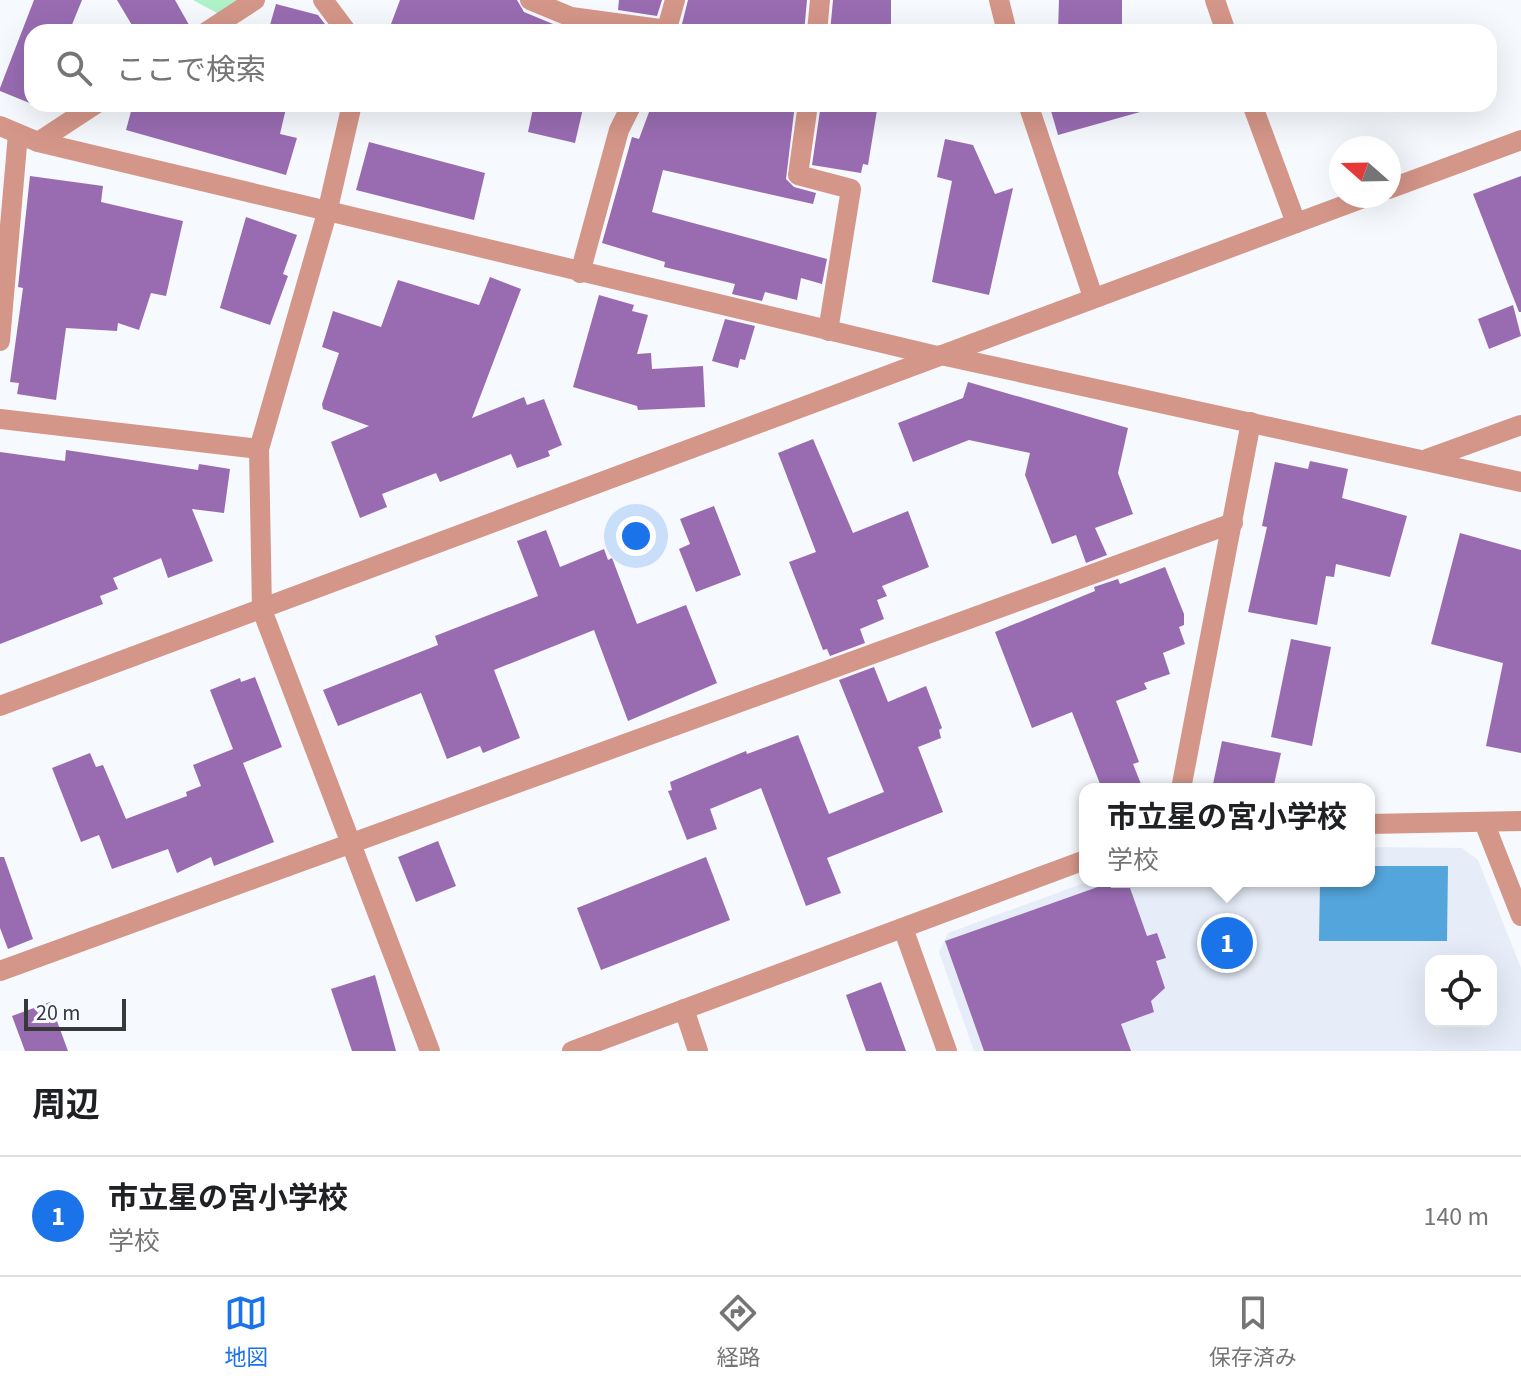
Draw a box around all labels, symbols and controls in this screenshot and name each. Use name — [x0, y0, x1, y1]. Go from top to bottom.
search box — [24, 24, 1497, 112]
icon: search — [52, 46, 96, 90]
text: ここで検索 — [116, 49, 266, 92]
north arrow — [1329, 136, 1401, 208]
your location — [616, 516, 656, 556]
popup — [1079, 783, 1375, 887]
text: 市立星の宮小学校 — [1107, 796, 1347, 839]
text: 学校 — [1107, 842, 1159, 879]
pin: 1 — [1201, 913, 1253, 973]
map controls — [1425, 955, 1497, 1027]
button: locate — [1425, 955, 1497, 1027]
scale bar — [24, 995, 126, 1031]
text: 20 m — [36, 997, 81, 1029]
text: 周辺 — [32, 1081, 100, 1130]
text: 市立星の宮小学校 — [108, 1177, 348, 1220]
text: 1 — [51, 1198, 65, 1235]
text: 140 m — [1423, 1198, 1489, 1235]
text: 学校 — [108, 1223, 160, 1260]
tab: 地図 — [224, 1291, 268, 1374]
tab: 経路 — [716, 1291, 761, 1374]
tab: 保存済み — [1209, 1291, 1297, 1374]

